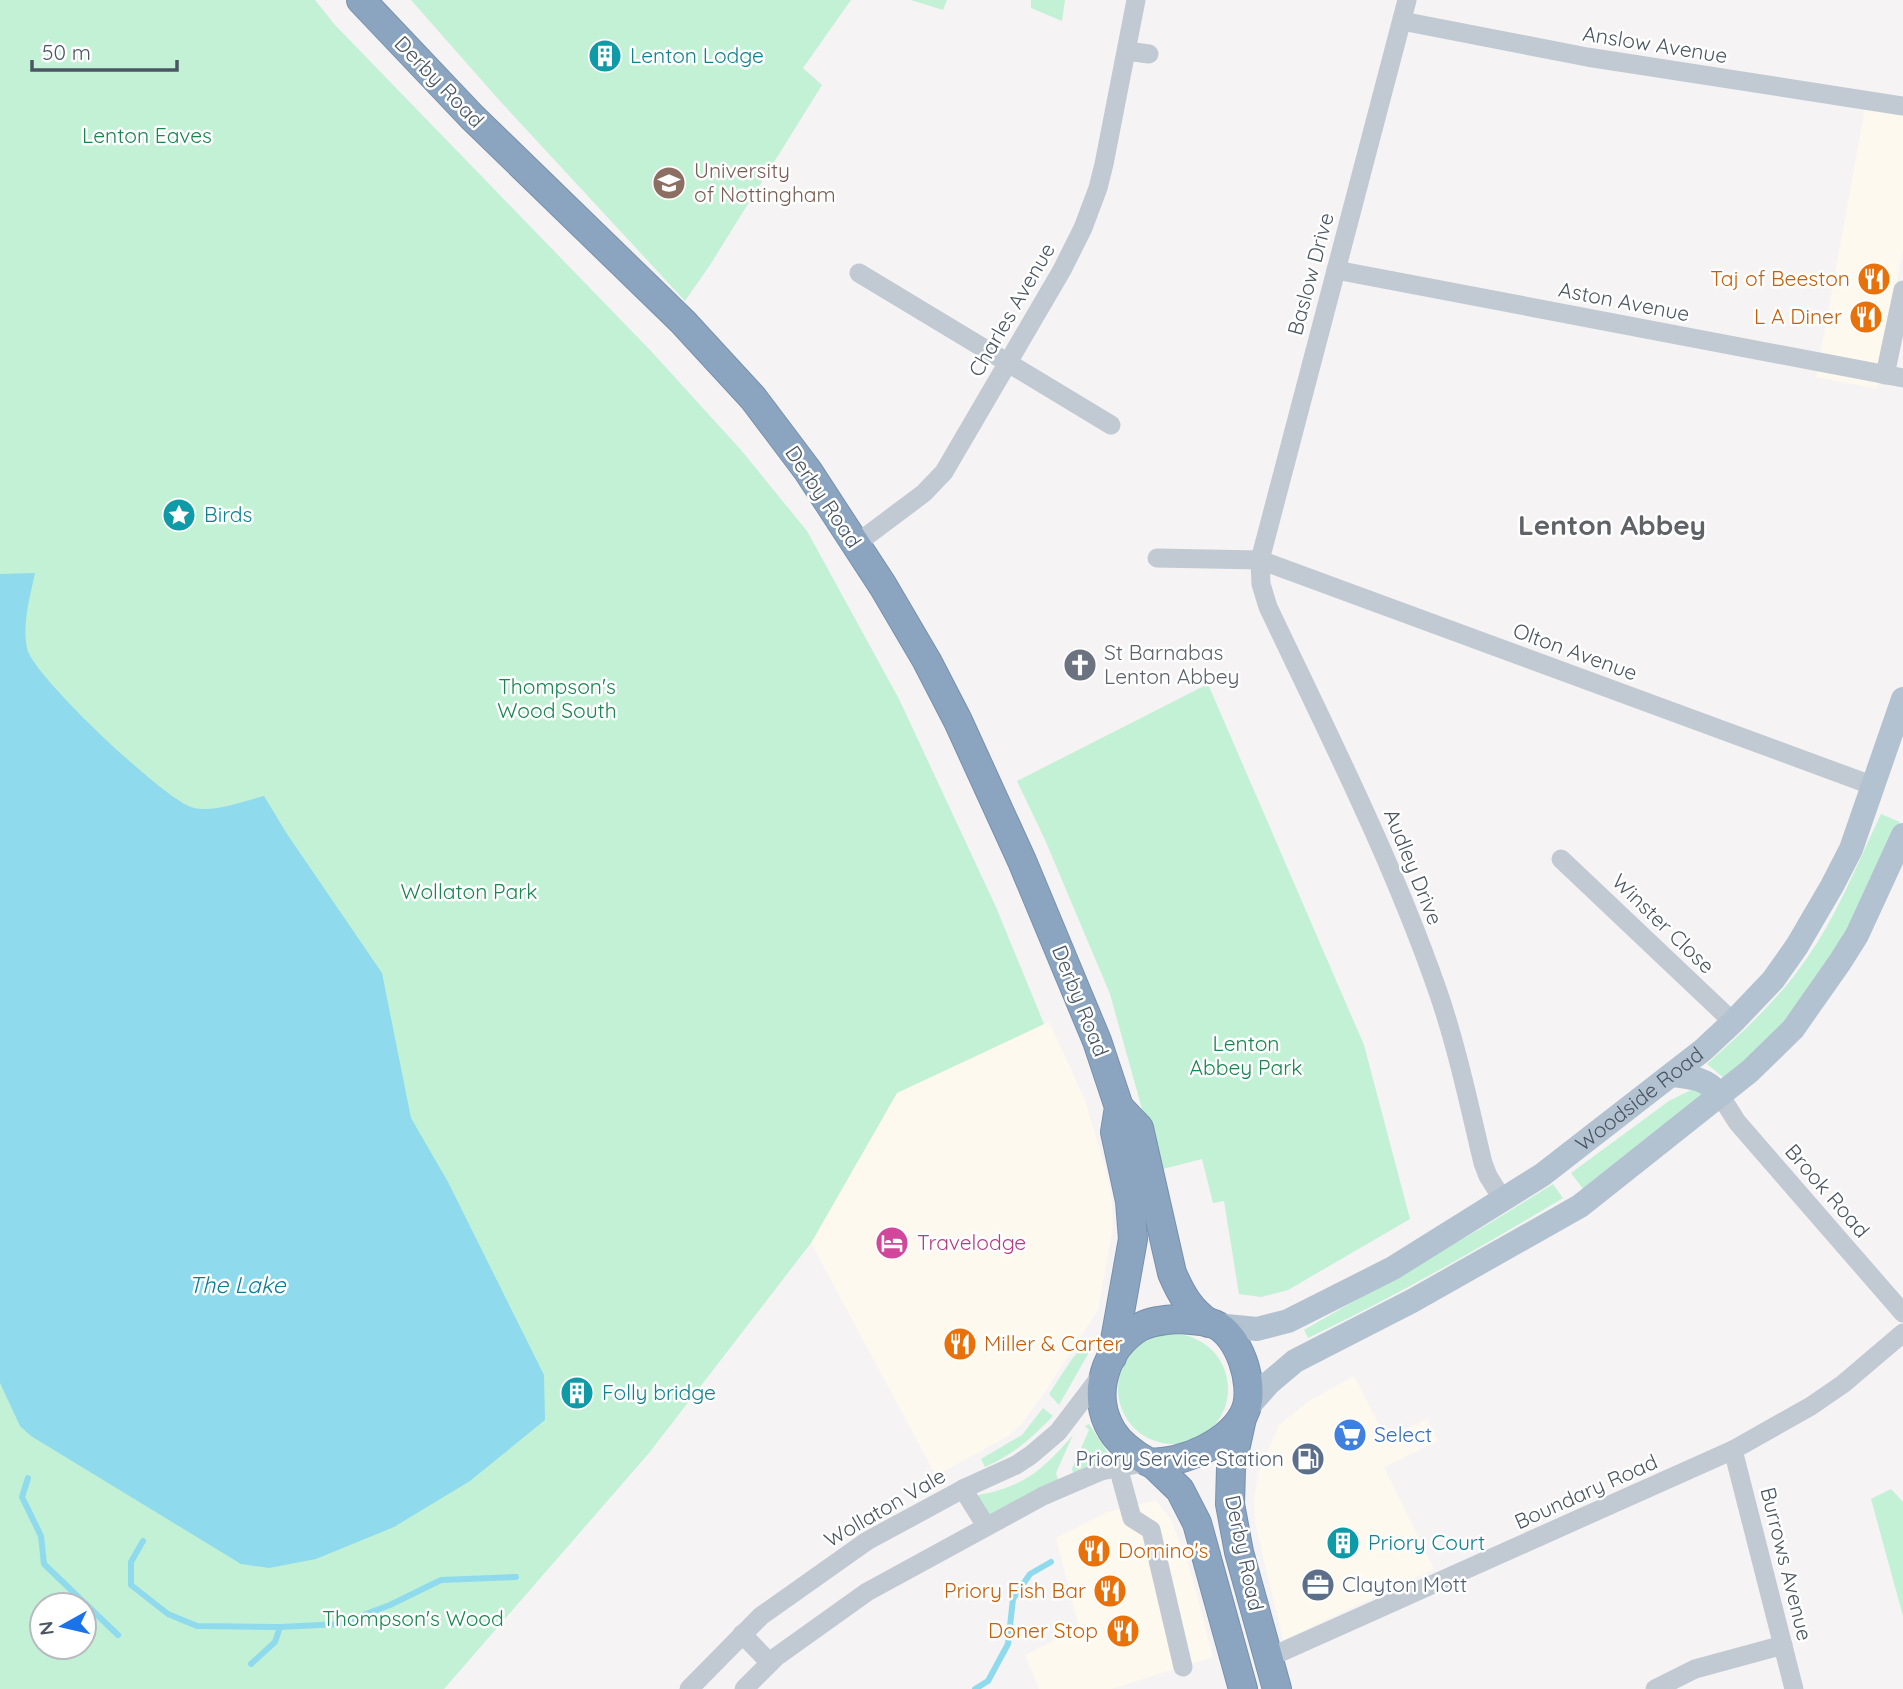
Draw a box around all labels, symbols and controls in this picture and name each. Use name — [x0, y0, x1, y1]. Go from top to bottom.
street label: Anslow Avenue — [1581, 20, 1729, 68]
scale bar — [32, 28, 177, 72]
street label: Derby Road — [389, 30, 490, 133]
building icon: Lenton Lodge — [586, 37, 624, 75]
text: 50 m — [42, 39, 91, 65]
place label: Lenton Lodge — [630, 42, 764, 68]
park label: Lenton Eaves — [82, 122, 212, 148]
place label: University of Nottingham — [694, 157, 836, 207]
school or university icon: University of Nottingham — [650, 164, 688, 202]
street label: Baslow Drive — [1281, 210, 1339, 338]
street label: Charles Avenue — [962, 238, 1060, 381]
restaurant icon: Taj of Beeston — [1855, 260, 1893, 298]
place label: Taj of Beeston — [1710, 265, 1850, 291]
street label: Aston Avenue — [1557, 276, 1692, 326]
restaurant icon: L A Diner — [1847, 298, 1885, 336]
place label: L A Diner — [1754, 303, 1842, 329]
street label: Derby Road — [780, 440, 868, 553]
place icon: Birds — [160, 496, 198, 534]
place label: Birds — [204, 501, 252, 527]
district label: Lenton Abbey — [1518, 507, 1706, 542]
street label: Olton Avenue — [1510, 617, 1641, 686]
place label: St Barnabas Lenton Abbey — [1104, 639, 1239, 689]
church icon: St Barnabas Lenton Abbey — [1061, 646, 1099, 684]
park label: Thompson's Wood South — [497, 673, 617, 723]
street label: Audley Drive — [1379, 805, 1449, 928]
street label: Winster Close — [1607, 868, 1720, 979]
park label: Wollaton Park — [400, 878, 538, 904]
street label: Derby Road — [1047, 941, 1115, 1060]
park label: Lenton Abbey Park — [1190, 1030, 1302, 1080]
street label: Woodside Road — [1570, 1041, 1708, 1156]
street label: Brook Road — [1780, 1138, 1876, 1243]
hotel icon: Travelodge — [873, 1224, 911, 1262]
place label: Travelodge — [917, 1229, 1026, 1255]
water label: The Lake — [188, 1270, 287, 1299]
restaurant icon: Miller & Carter — [941, 1325, 979, 1363]
place label: Miller & Carter — [984, 1330, 1122, 1356]
building icon: Folly bridge — [558, 1374, 596, 1412]
place label: Folly bridge — [602, 1379, 716, 1405]
supermarket icon: Select — [1331, 1416, 1369, 1454]
place label: Select — [1374, 1421, 1432, 1447]
fuel station icon: Priory Service Station — [1289, 1440, 1327, 1478]
place label: Priory Service Station — [1076, 1445, 1284, 1471]
street label: Boundary Road — [1510, 1448, 1661, 1534]
street label: Wollaton Vale — [819, 1462, 950, 1552]
street label: Burrows Avenue — [1755, 1484, 1819, 1643]
street label: Derby Road — [1220, 1493, 1270, 1613]
building icon: Priory Court — [1324, 1524, 1362, 1562]
place label: Priory Court — [1368, 1529, 1485, 1555]
restaurant icon: Domino's — [1075, 1532, 1113, 1570]
place label: Domino's — [1118, 1537, 1208, 1563]
office icon: Clayton Mott — [1299, 1566, 1337, 1604]
place label: Clayton Mott — [1342, 1571, 1467, 1597]
restaurant icon: Priory Fish Bar — [1091, 1572, 1129, 1610]
place label: Priory Fish Bar — [944, 1577, 1086, 1603]
north arrow — [28, 1591, 98, 1661]
park label: Thompson's Wood — [322, 1605, 504, 1631]
restaurant icon: Doner Stop — [1104, 1612, 1142, 1650]
place label: Doner Stop — [988, 1617, 1098, 1643]
text: N — [33, 1620, 59, 1637]

